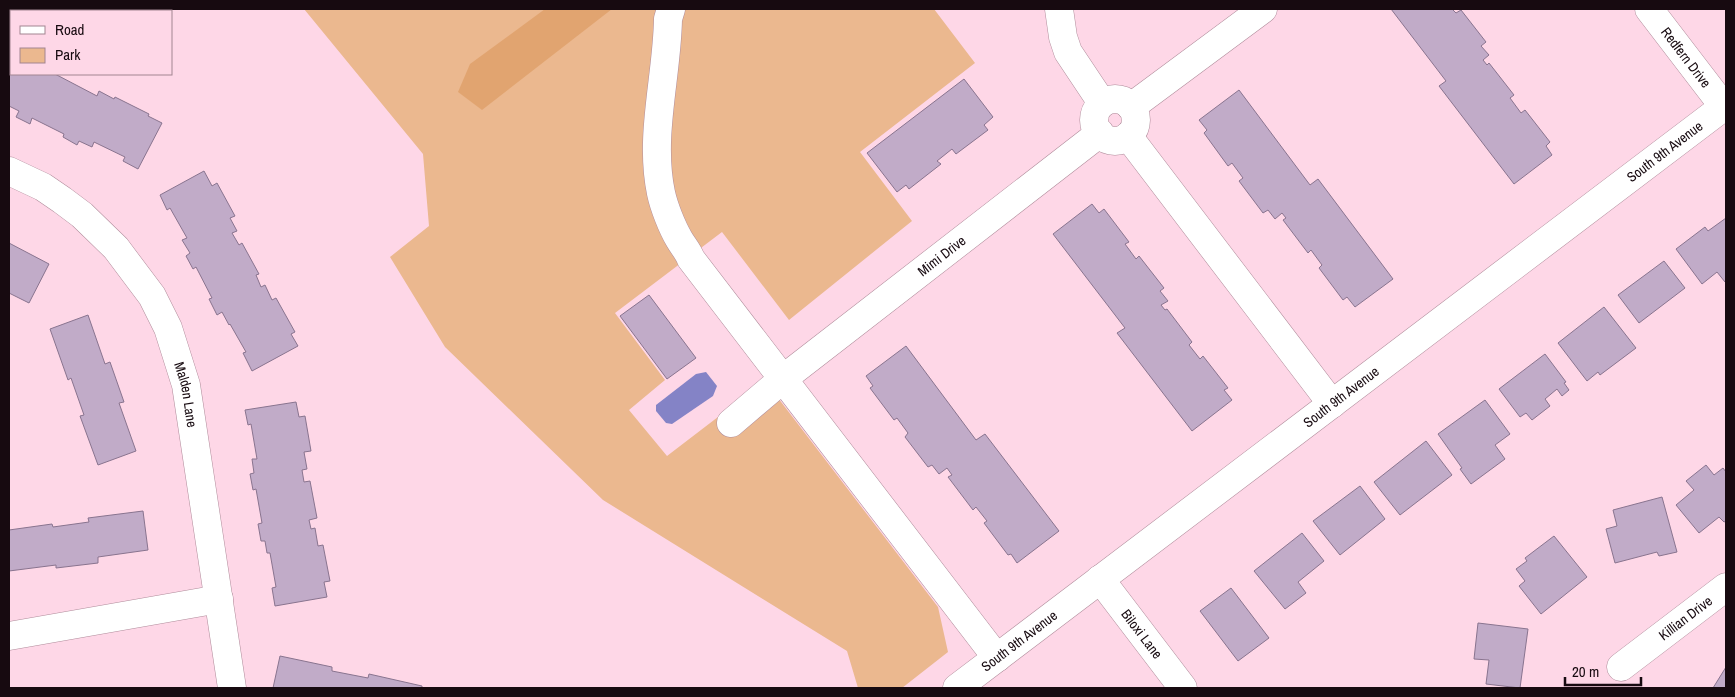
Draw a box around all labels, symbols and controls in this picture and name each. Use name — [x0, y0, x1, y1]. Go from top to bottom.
legend — [10, 10, 172, 75]
text: Road — [55, 19, 84, 40]
street label: Redfern Drive — [1657, 24, 1715, 91]
text: Park — [55, 44, 81, 65]
street label: South 9th Avenue — [1623, 117, 1706, 186]
street label: Mimi Drive — [914, 231, 969, 280]
street label: Malden Lane — [170, 360, 201, 429]
street label: South 9th Avenue — [1300, 362, 1383, 431]
street label: Killian Drive — [1655, 592, 1716, 644]
street label: South 9th Avenue — [978, 606, 1061, 675]
street label: Biloxi Lane — [1117, 606, 1166, 662]
scale bar — [1565, 654, 1641, 686]
text: 20 m — [1572, 661, 1599, 682]

